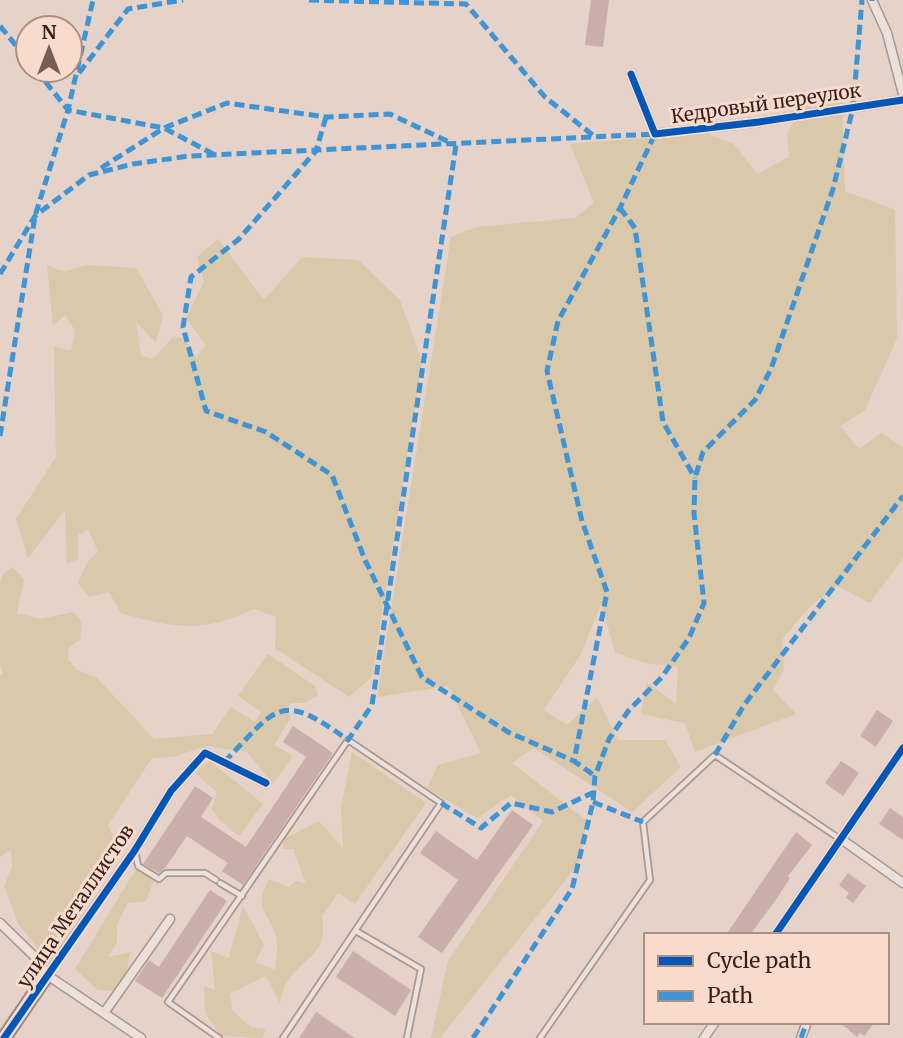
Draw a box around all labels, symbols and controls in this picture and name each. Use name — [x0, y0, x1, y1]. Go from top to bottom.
north arrow — [14, 14, 84, 84]
text: N — [41, 20, 57, 44]
street label: Кедровый переулок — [669, 78, 863, 128]
street label: улица Металлистов — [11, 820, 139, 992]
legend — [644, 933, 889, 1024]
text: Cycle path — [707, 947, 811, 974]
text: Path — [707, 982, 753, 1009]

